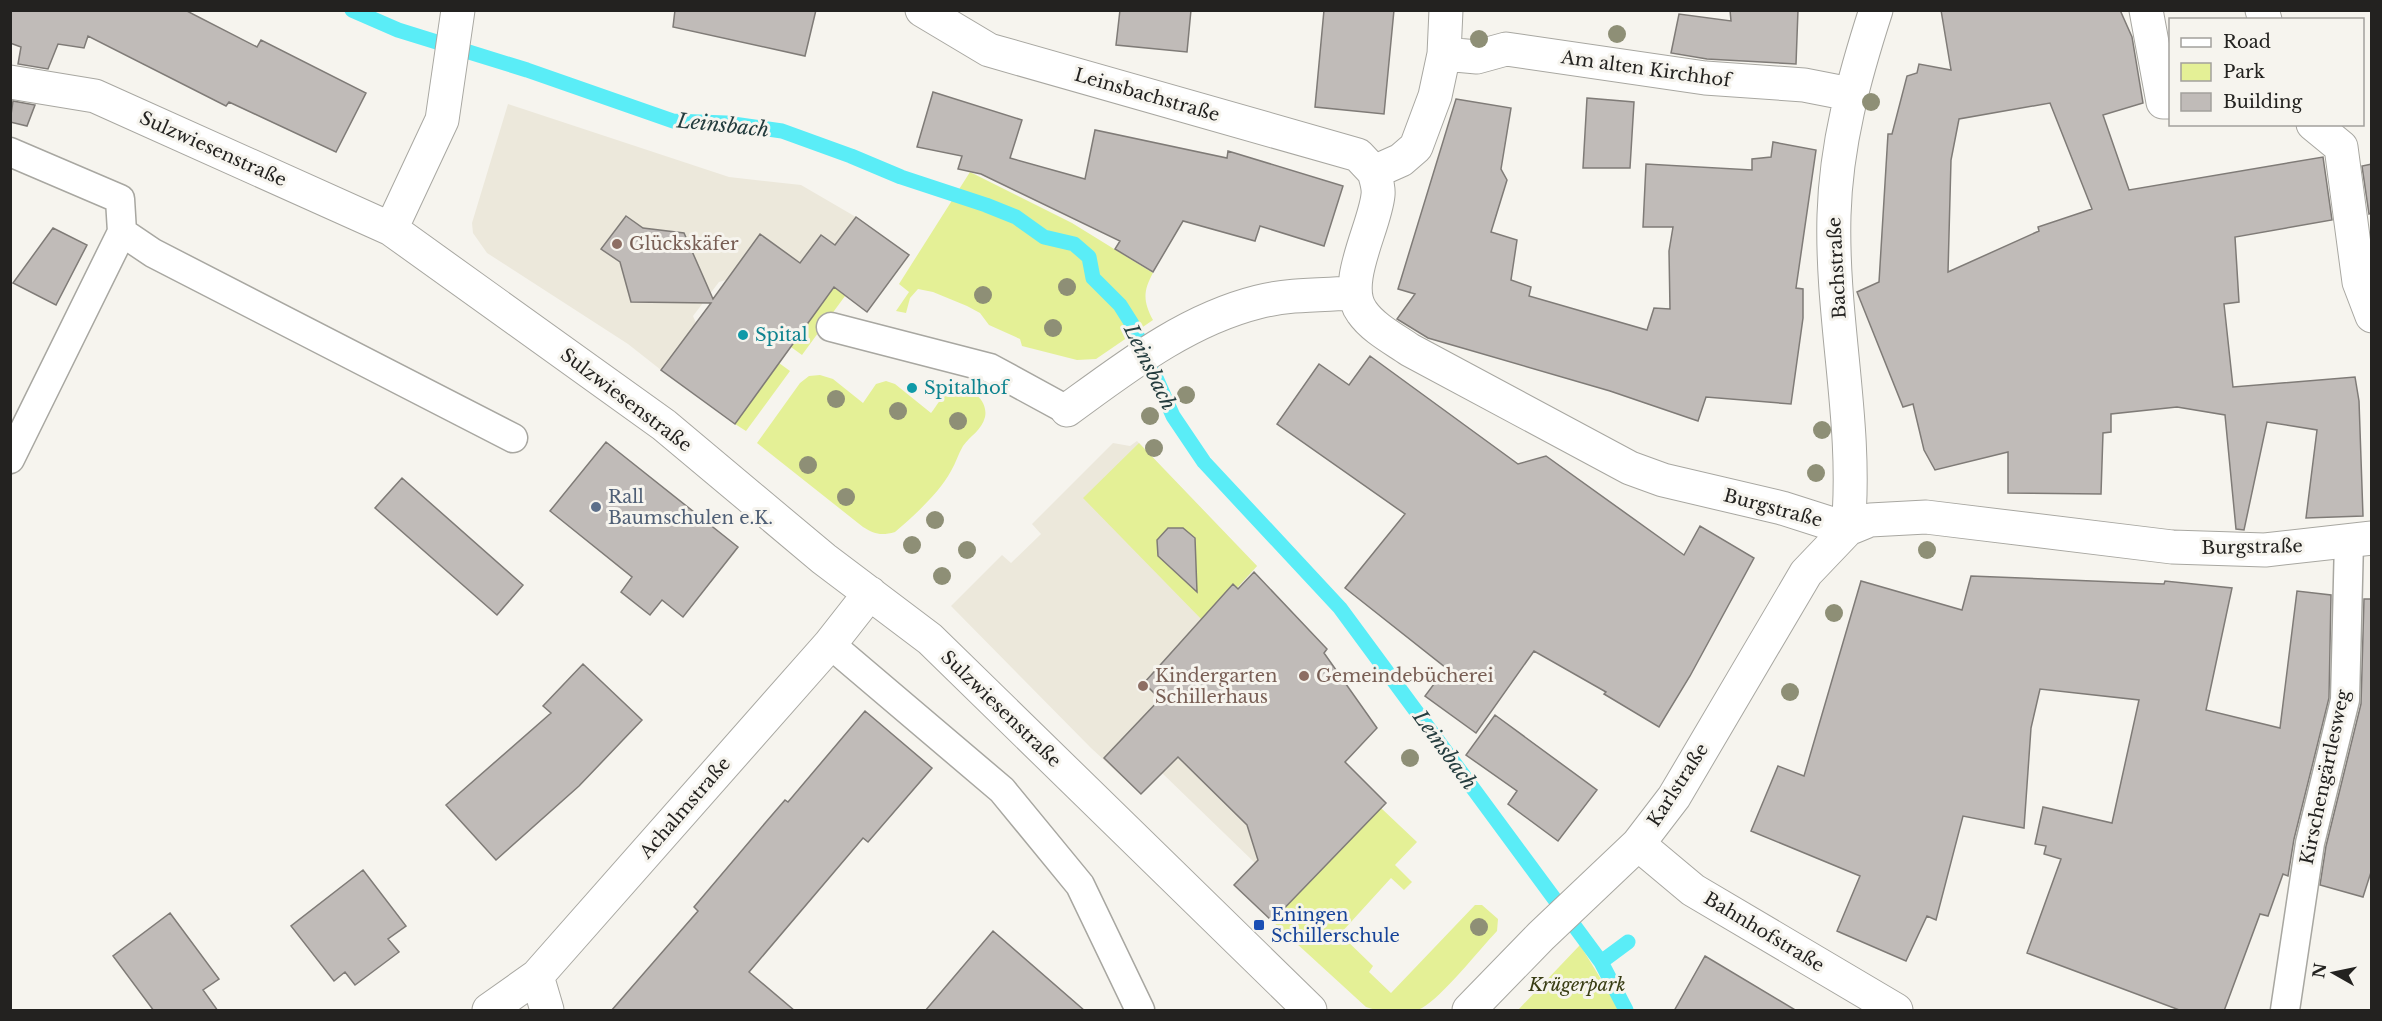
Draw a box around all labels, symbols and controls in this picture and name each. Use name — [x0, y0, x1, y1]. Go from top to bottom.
legend — [2169, 18, 2364, 126]
text: Road — [2223, 31, 2271, 53]
street label: Am alten Kirchhof — [1559, 46, 1735, 92]
text: Park — [2223, 61, 2265, 83]
street label: Leinsbachstraße — [1072, 64, 1222, 126]
text: Building — [2223, 91, 2302, 113]
street label: Sulzwiesenstraße — [136, 107, 290, 191]
water label: Leinsbach — [675, 108, 770, 142]
street label: Bachstraße — [1823, 217, 1851, 319]
place label: Glückskäfer — [629, 233, 739, 255]
marker: Glückskäfer — [610, 237, 624, 251]
water label: Leinsbach — [1118, 319, 1181, 414]
place label: Spital — [755, 324, 808, 346]
marker: Spital — [736, 328, 750, 342]
street label: Sulzwiesenstraße — [556, 344, 696, 456]
place label: Spitalhof — [924, 377, 1011, 399]
marker: Spitalhof — [905, 381, 919, 395]
street label: Burgstraße — [1721, 484, 1825, 532]
place label: Rall Baumschulen e.K. — [608, 486, 773, 529]
marker: Rall Baumschulen e.K. — [589, 500, 603, 514]
street label: Burgstraße — [2201, 535, 2303, 559]
street label: Sulzwiesenstraße — [936, 646, 1066, 772]
place label: Kindergarten Schillerhaus — [1155, 665, 1277, 708]
place label: Gemeindebücherei — [1316, 665, 1494, 687]
marker: Gemeindebücherei — [1297, 669, 1311, 683]
marker: Kindergarten Schillerhaus — [1136, 679, 1150, 693]
street label: Kirschengärtlesweg — [2296, 687, 2354, 866]
water label: Leinsbach — [1408, 705, 1482, 794]
street label: Karlstraße — [1643, 739, 1713, 831]
street label: Achalmstraße — [634, 753, 735, 864]
street label: Bahnhofstraße — [1700, 887, 1828, 977]
place label: Eningen Schillerschule — [1271, 904, 1400, 947]
marker: Eningen Schillerschule — [1252, 918, 1266, 932]
north arrow — [2304, 943, 2364, 1003]
text: N — [2308, 962, 2330, 980]
park label: Krügerpark — [1528, 974, 1625, 996]

